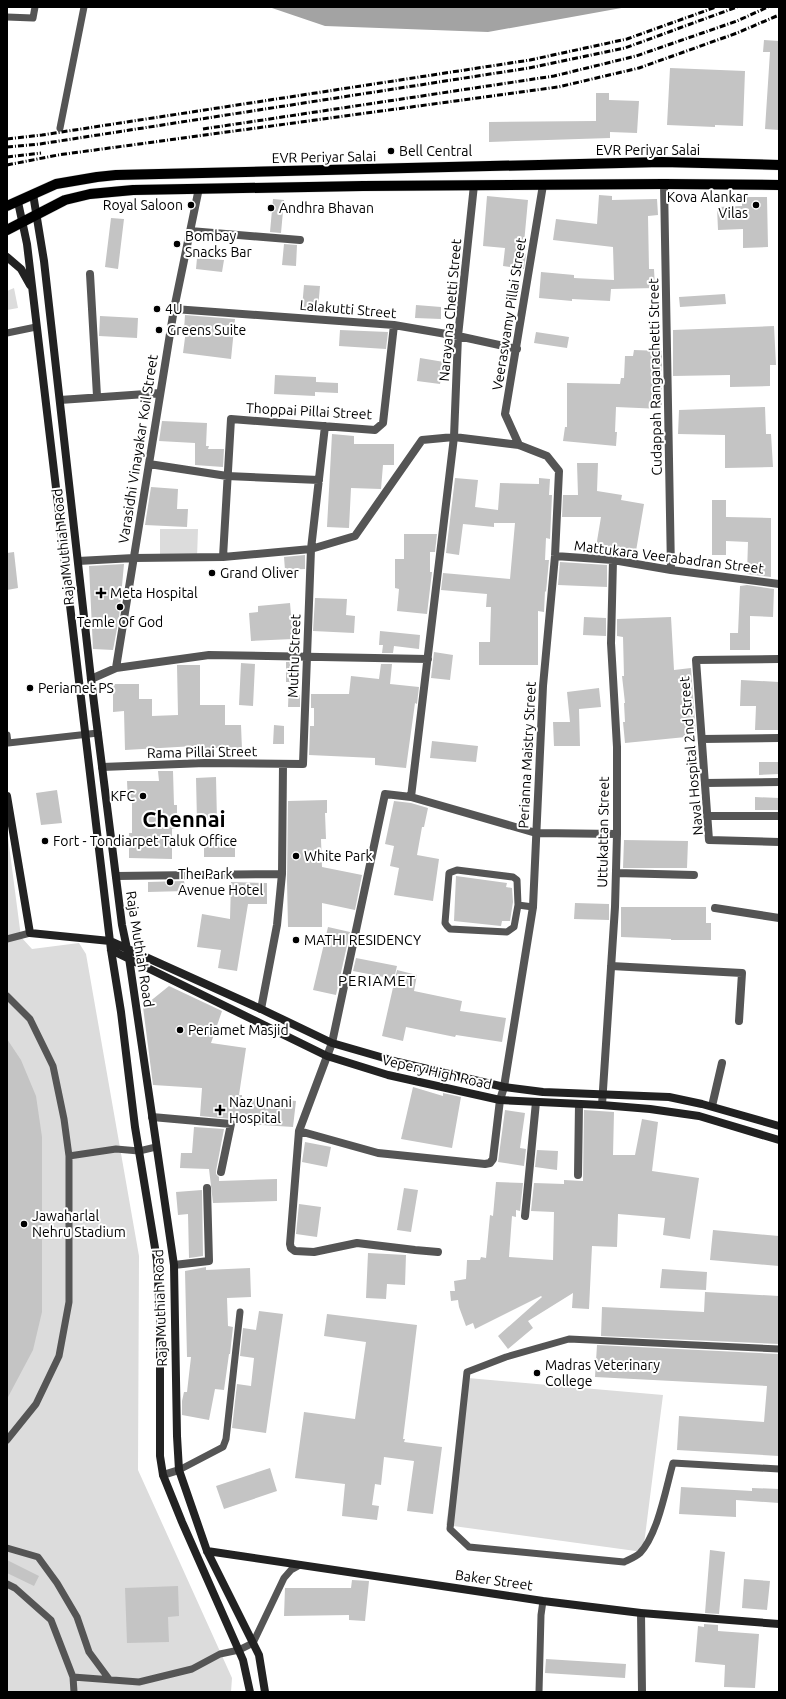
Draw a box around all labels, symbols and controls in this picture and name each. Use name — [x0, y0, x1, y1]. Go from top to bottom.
street label: EVR Periyar Salai — [596, 142, 700, 158]
place label: Bell Central — [399, 143, 472, 159]
marker: Bell Central — [386, 146, 396, 156]
street label: EVR Periyar Salai — [272, 148, 376, 166]
place label: Kova Alankar Vilas — [667, 189, 749, 221]
place label: Royal Saloon — [103, 197, 183, 213]
marker: Royal Saloon — [186, 200, 196, 210]
place label: Andhra Bhavan — [279, 200, 374, 216]
marker: Kova Alankar Vilas — [751, 200, 761, 210]
marker: Andhra Bhavan — [266, 203, 276, 213]
place label: Bombay Snacks Bar — [185, 228, 252, 260]
street label: Veeraswamy Pillai Street — [489, 236, 529, 392]
street label: Narayana Chetti Street — [436, 238, 464, 382]
marker: Bombay Snacks Bar — [172, 239, 182, 249]
street label: Cudappah Rangarachetti Street — [645, 278, 665, 476]
street label: Lalakutti Street — [299, 297, 397, 321]
place label: 4U — [165, 301, 182, 317]
marker: 4U — [152, 304, 162, 314]
place label: Greens Suite — [167, 322, 246, 338]
marker: Greens Suite — [154, 325, 164, 335]
street label: Varasidhi Vinayakar Koil Street — [115, 353, 161, 545]
street label: Thoppai Pillai Street — [246, 400, 373, 422]
street label: Raja Muthiah Road — [49, 488, 77, 606]
street label: Mattukara Veerabadran Street — [573, 537, 765, 577]
place label: Grand Oliver — [220, 565, 300, 581]
marker: Grand Oliver — [207, 568, 217, 578]
place label: Meta Hospital — [110, 585, 198, 601]
marker: Meta Hospital — [95, 587, 107, 599]
marker: Temle Of God — [115, 602, 125, 612]
street label: Muthu Street — [285, 613, 303, 698]
place label: Temle Of God — [77, 614, 163, 630]
street label: Naval Hospital 2nd Street — [676, 675, 706, 836]
place label: Periamet PS — [38, 680, 114, 696]
street label: Perianna Maistry Street — [515, 681, 539, 829]
marker: Periamet PS — [25, 683, 35, 693]
street label: Rama Pillai Street — [147, 743, 258, 761]
street label: Uttukattan Street — [594, 776, 612, 888]
place label: KFC — [111, 788, 135, 804]
marker: KFC — [138, 791, 148, 801]
district label: Chennai — [142, 806, 226, 831]
place label: Fort - Tondiarpet Taluk Office — [53, 833, 237, 849]
marker: Fort - Tondiarpet Taluk Office — [40, 836, 50, 846]
place label: White Park — [304, 848, 373, 864]
marker: White Park — [291, 851, 301, 861]
place label: The Park Avenue Hotel — [178, 866, 264, 898]
marker: The Park Avenue Hotel — [165, 877, 175, 887]
street label: Raja Muthiah Road — [123, 890, 157, 1008]
place label: MATHI RESIDENCY — [304, 932, 421, 948]
marker: MATHI RESIDENCY — [291, 935, 301, 945]
district label: PERIAMET — [338, 972, 416, 989]
place label: Periamet Masjid — [188, 1022, 289, 1038]
marker: Periamet Masjid — [175, 1025, 185, 1035]
street label: Vepery High Road — [380, 1052, 494, 1092]
place label: Naz Unani Hospital — [229, 1094, 292, 1126]
marker: Naz Unani Hospital — [214, 1104, 226, 1116]
place label: Jawaharlal Nehru Stadium — [32, 1208, 126, 1240]
marker: Jawaharlal Nehru Stadium — [19, 1219, 29, 1229]
street label: Raja Muthiah Road — [150, 1249, 170, 1367]
place label: Madras Veterinary College — [545, 1357, 660, 1389]
marker: Madras Veterinary College — [532, 1368, 542, 1378]
street label: Baker Street — [454, 1567, 534, 1593]

